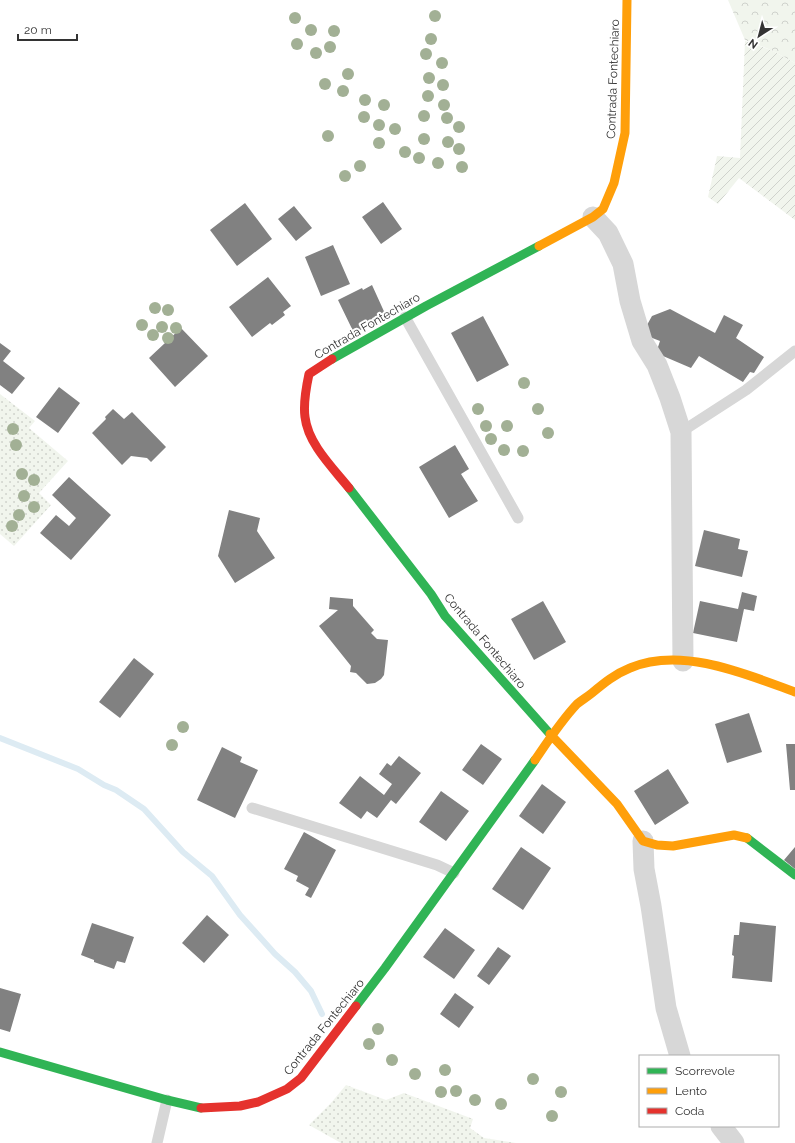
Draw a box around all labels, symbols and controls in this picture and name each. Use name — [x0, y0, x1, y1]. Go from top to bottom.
scale bar — [18, 16, 77, 42]
north arrow — [739, 16, 779, 56]
street label: Contrada Fontechiaro — [604, 19, 622, 139]
text: 20 m — [24, 23, 52, 37]
text: N — [746, 36, 761, 51]
street label: Contrada Fontechiaro — [312, 290, 422, 362]
street label: Contrada Fontechiaro — [441, 591, 529, 691]
street label: Contrada Fontechiaro — [281, 976, 367, 1078]
legend — [639, 1055, 779, 1127]
text: Scorrevole — [675, 1064, 735, 1078]
text: Lento — [675, 1084, 707, 1098]
text: Coda — [675, 1104, 704, 1118]

